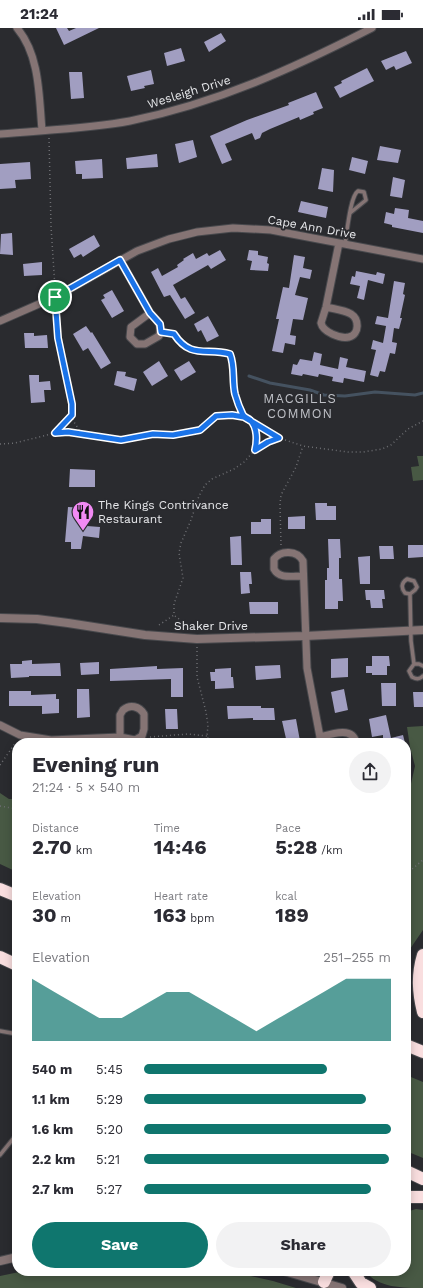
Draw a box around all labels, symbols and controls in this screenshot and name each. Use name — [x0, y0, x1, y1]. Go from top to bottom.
text: 21:24 — [20, 5, 58, 23]
street label: Wesleigh Drive — [146, 73, 232, 111]
street label: Cape Ann Drive — [267, 212, 358, 242]
pin — [38, 280, 72, 314]
icon: arrive — [44, 286, 66, 308]
district label: MACGILLS COMMON — [263, 391, 337, 421]
place label: The Kings Contrivance Restaurant — [98, 498, 229, 526]
restaurant icon: The Kings Contrivance Restaurant — [70, 499, 96, 532]
street label: Shaker Drive — [174, 619, 248, 633]
button: share — [349, 751, 391, 793]
text: Evening run — [32, 752, 160, 777]
text: 21:24 · 5 × 540 m — [32, 780, 140, 795]
text: Distance — [32, 822, 79, 835]
text: Time — [154, 822, 180, 835]
text: Pace — [275, 822, 301, 835]
text: 2.70 — [32, 835, 72, 859]
text: 14:46 — [154, 835, 206, 859]
text: 5:28 — [275, 835, 318, 859]
text: km — [72, 844, 92, 857]
text: /km — [318, 844, 343, 857]
text: Elevation — [32, 890, 81, 903]
text: Heart rate — [154, 890, 208, 903]
text: kcal — [275, 890, 297, 903]
text: 30 — [32, 903, 57, 927]
text: 163 — [154, 903, 186, 927]
text: 189 — [275, 903, 309, 927]
text: m — [57, 912, 71, 925]
text: bpm — [186, 912, 215, 925]
text: Elevation — [32, 950, 90, 965]
text: 251–255 m — [323, 950, 391, 965]
text: 540 m — [32, 1062, 72, 1077]
text: 5:45 — [96, 1062, 123, 1077]
text: 1.1 km — [32, 1092, 70, 1107]
text: 5:29 — [96, 1092, 123, 1107]
text: 1.6 km — [32, 1122, 73, 1137]
text: 5:20 — [96, 1122, 123, 1137]
text: 2.2 km — [32, 1152, 75, 1167]
text: 5:21 — [96, 1152, 120, 1167]
text: 2.7 km — [32, 1182, 74, 1197]
text: 5:27 — [96, 1182, 122, 1197]
button: Save — [32, 1222, 208, 1268]
button: Share — [216, 1222, 391, 1268]

